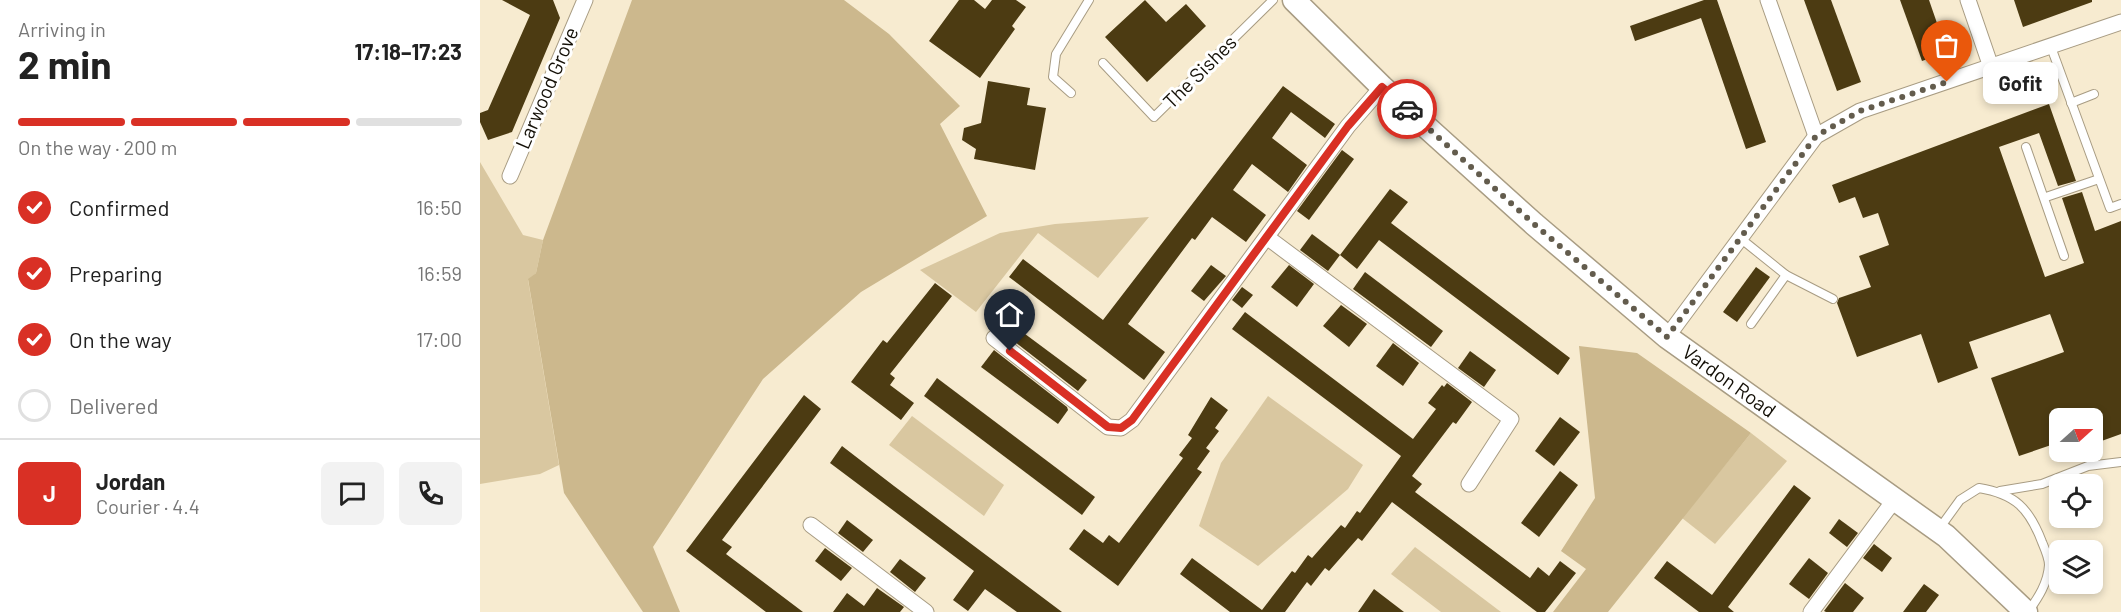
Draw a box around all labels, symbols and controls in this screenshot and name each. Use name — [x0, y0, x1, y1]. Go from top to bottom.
text: Arriving in — [18, 17, 106, 41]
pin — [1921, 20, 1972, 82]
street label: Larwood Grove — [510, 23, 583, 152]
icon: bag — [1930, 29, 1963, 62]
street label: The Sishes — [1158, 30, 1241, 113]
text: 17:18–17:23 — [355, 38, 462, 64]
text: 2 min — [18, 40, 111, 87]
callout: Gofit — [1983, 61, 2058, 103]
text: Gofit — [1999, 71, 2042, 95]
courier — [1377, 79, 1437, 139]
icon: car — [1391, 93, 1424, 126]
text: On the way · 200 m — [18, 135, 177, 159]
icon: check — [18, 191, 51, 224]
text: Confirmed — [69, 194, 169, 220]
text: 16:50 — [416, 195, 462, 219]
icon: check — [18, 257, 51, 290]
text: Preparing — [69, 260, 162, 286]
text: 16:59 — [417, 261, 462, 285]
pin — [984, 289, 1035, 351]
icon: home — [993, 298, 1026, 331]
icon: check — [18, 323, 51, 356]
text: On the way — [69, 326, 172, 352]
text: 17:00 — [416, 327, 462, 351]
street label: Vardon Road — [1678, 339, 1781, 422]
text: Delivered — [69, 392, 158, 418]
north arrow — [2049, 408, 2103, 462]
map controls — [2049, 408, 2103, 594]
button: chat — [321, 462, 384, 525]
button: phone — [399, 462, 462, 525]
text: Jordan — [96, 468, 165, 494]
button: locate — [2049, 474, 2103, 528]
text: J — [43, 480, 56, 506]
text: Courier · 4.4 — [96, 494, 200, 518]
button: layers — [2049, 540, 2103, 594]

